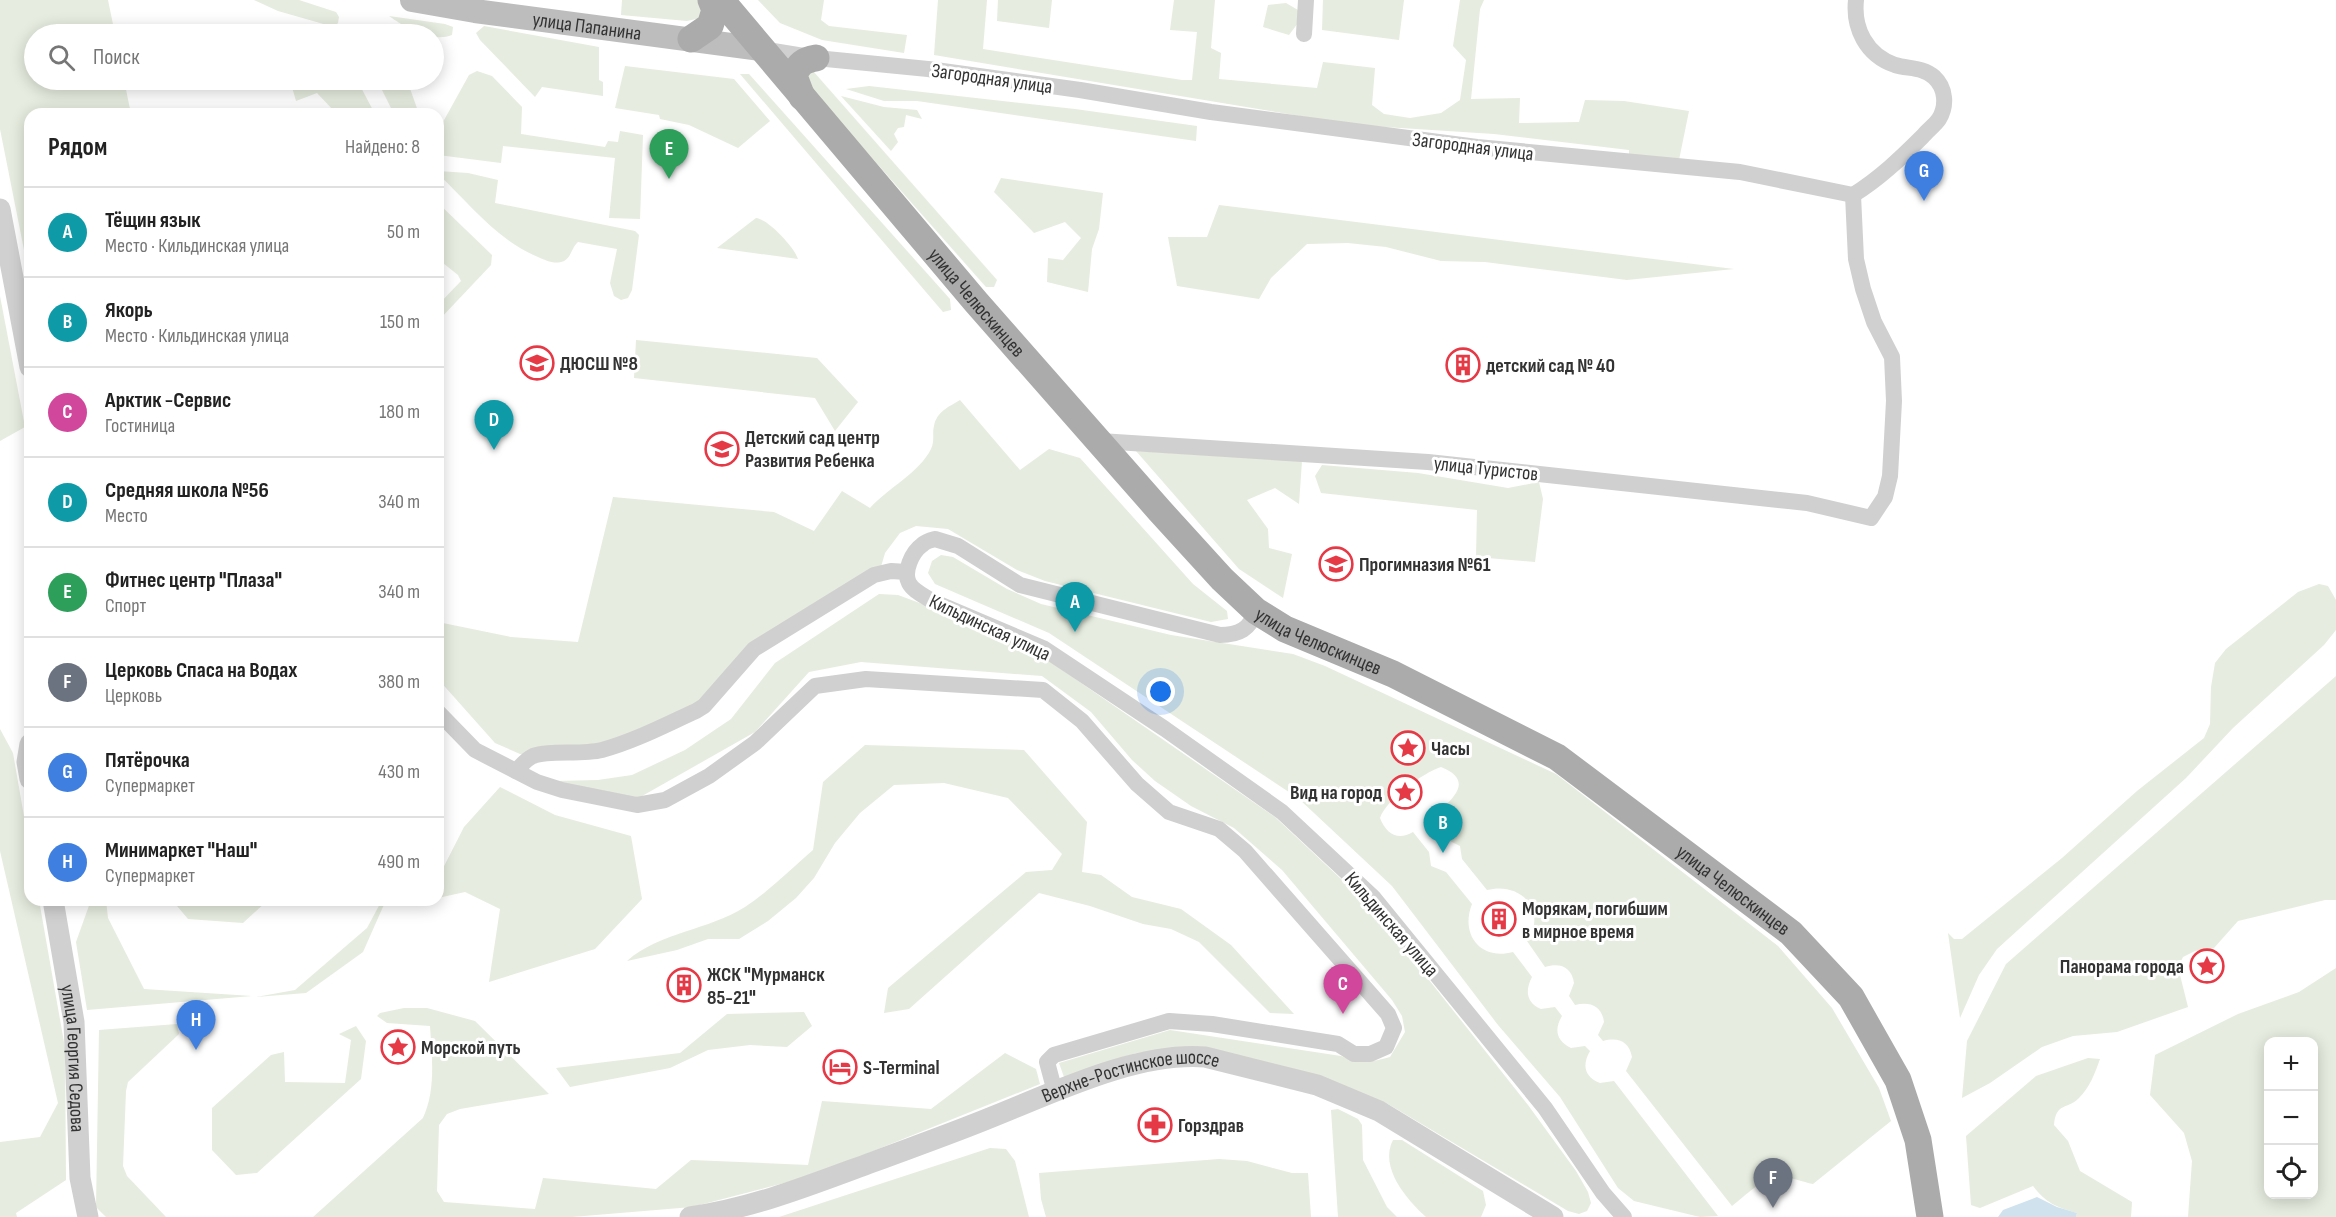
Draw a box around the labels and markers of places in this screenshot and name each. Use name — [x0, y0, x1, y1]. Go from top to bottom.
pin: E — [650, 130, 688, 179]
pin: G — [1904, 152, 1944, 201]
school or university icon: ДЮСШ №8 — [519, 345, 555, 381]
building icon: детский сад № 40 — [1445, 347, 1481, 383]
place label: ДЮСШ №8 — [560, 352, 638, 376]
place label: детский сад № 40 — [1486, 354, 1615, 378]
pin: D — [474, 400, 514, 450]
place label: Детский сад центр Развития Ребенка — [745, 426, 880, 473]
school or university icon: Детский сад центр Развития Ребенка — [704, 431, 740, 467]
school or university icon: Прогимназия №61 — [1318, 546, 1354, 582]
place label: Прогимназия №61 — [1359, 553, 1491, 577]
pin: A — [1056, 582, 1094, 632]
place icon: Часы — [1390, 730, 1426, 766]
place label: Часы — [1431, 737, 1470, 761]
place icon: Вид на город — [1387, 774, 1423, 810]
place label: Вид на город — [1290, 781, 1383, 805]
pin: B — [1424, 804, 1462, 853]
place label: Морякам, погибшим в мирное время — [1522, 897, 1668, 944]
building icon: Морякам, погибшим в мирное время — [1481, 901, 1517, 937]
place icon: Панорама города — [2189, 948, 2225, 984]
place label: Панорама города — [2060, 955, 2184, 979]
place label: ЖСК "Мурманск 85-21" — [707, 963, 825, 1010]
pin: C — [1324, 964, 1362, 1014]
building icon: ЖСК "Мурманск 85-21" — [666, 967, 702, 1003]
pin: H — [176, 1000, 216, 1050]
place icon: Морской путь — [380, 1029, 416, 1065]
place label: Морской путь — [421, 1036, 521, 1060]
hotel icon: S-Terminal — [822, 1049, 858, 1085]
place label: S-Terminal — [863, 1056, 940, 1080]
pharmacy icon: Горздрав — [1137, 1107, 1173, 1143]
place label: Горздрав — [1178, 1114, 1244, 1138]
pin: F — [1754, 1158, 1792, 1208]

